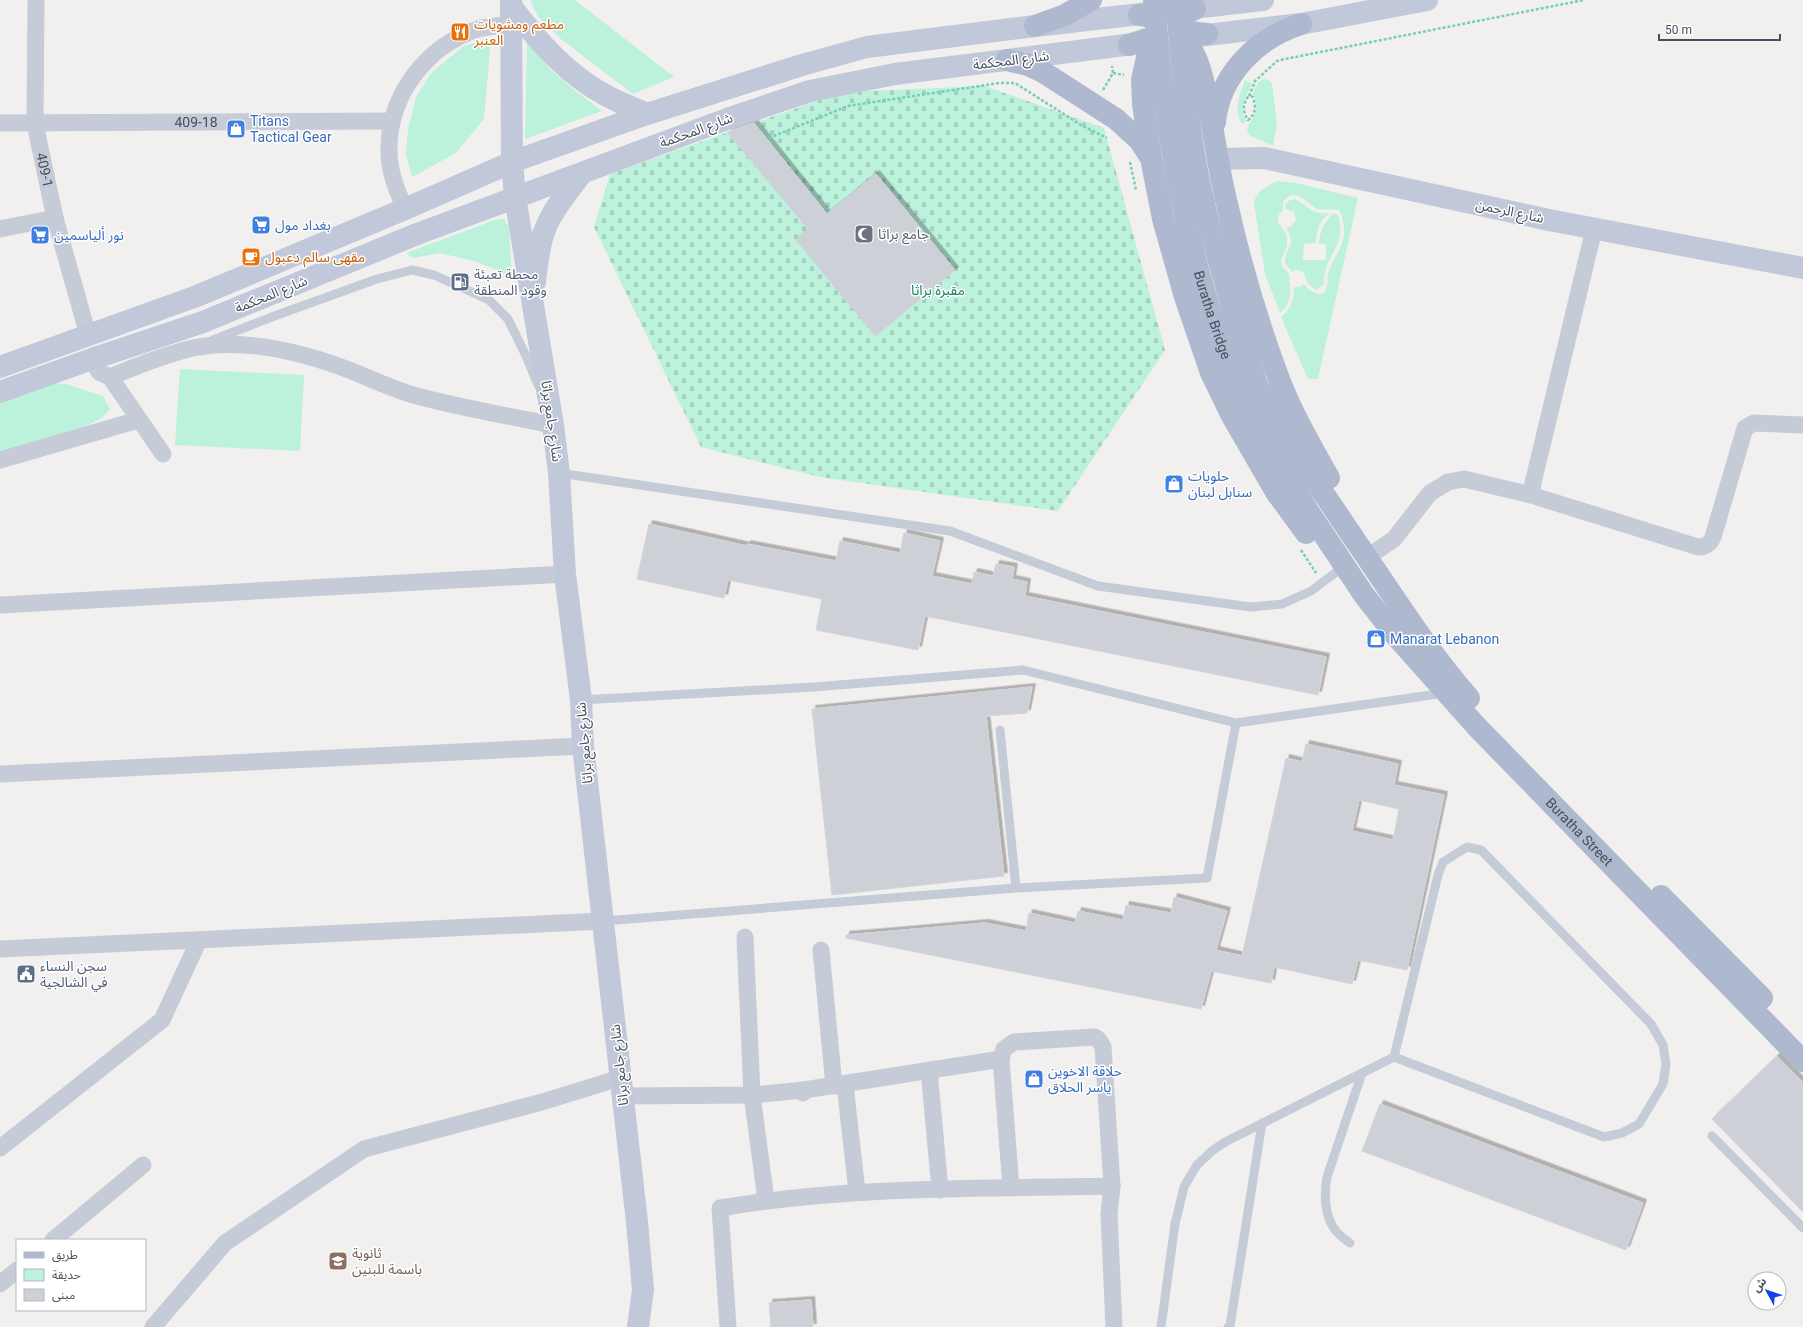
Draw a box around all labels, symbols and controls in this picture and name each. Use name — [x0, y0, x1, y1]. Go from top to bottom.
place label: مطعم ومشويات العنبر — [473, 16, 564, 49]
scale bar — [1659, 16, 1780, 42]
restaurant icon: مطعم ومشويات العنبر — [449, 21, 471, 43]
text: 50 m — [1665, 23, 1692, 37]
street label: شارع المحكمة — [972, 47, 1050, 76]
street label: شارع المحكمة — [657, 109, 736, 153]
place label: Titans Tactical Gear — [250, 113, 332, 145]
street label: 409-18 — [174, 114, 218, 130]
shop icon: Titans Tactical Gear — [225, 118, 247, 140]
street label: 409-1 — [33, 151, 56, 189]
street label: شارع الرحمن — [1474, 196, 1546, 229]
supermarket icon: بغداد مول — [250, 214, 272, 236]
place label: بغداد مول — [275, 217, 331, 234]
mosque icon: جامع براثا — [853, 223, 875, 245]
supermarket icon: نور ألياسمين — [29, 224, 51, 246]
place label: نور ألياسمين — [54, 226, 124, 244]
place label: جامع براثا — [878, 226, 929, 245]
cafe icon: مقهى سالم دعبول — [240, 246, 262, 268]
place label: مقهى سالم دعبول — [265, 249, 365, 268]
place label: محطة تعبئة وقود المنطقة — [474, 266, 547, 299]
street label: Buratha Bridge — [1191, 269, 1234, 361]
fuel station icon: محطة تعبئة وقود المنطقة — [449, 271, 471, 293]
street label: شارع المحكمة — [232, 272, 311, 319]
park label: مقبرة براثا — [911, 282, 965, 299]
street label: شارع جامع براثا — [535, 379, 566, 463]
place label: حلويات سنابل لبنان — [1188, 468, 1252, 501]
shop icon: حلويات سنابل لبنان — [1163, 473, 1185, 495]
shop icon: Manarat Lebanon — [1365, 628, 1387, 650]
place label: Manarat Lebanon — [1390, 631, 1499, 647]
street label: شارع جامع براثا — [572, 701, 599, 784]
street label: Buratha Street — [1543, 794, 1616, 870]
place label: سجن النساء في الشالجية — [40, 958, 108, 993]
public building icon: سجن النساء في الشالجية — [15, 963, 37, 985]
street label: شارع جامع براثا — [607, 1023, 634, 1107]
place label: حلاقة الاخوين ياسر الحلاق — [1048, 1063, 1122, 1096]
shop icon: حلاقة الاخوين ياسر الحلاق — [1023, 1068, 1045, 1090]
legend — [16, 1239, 146, 1311]
place label: ثانوية باسمة للبنين — [352, 1245, 422, 1278]
text: طريق — [52, 1248, 78, 1263]
school or university icon: ثانوية باسمة للبنين — [327, 1250, 349, 1272]
text: حديقة — [52, 1268, 81, 1282]
north arrow — [1747, 1271, 1787, 1311]
text: ش — [1750, 1275, 1770, 1295]
text: مبنى — [52, 1288, 75, 1302]

